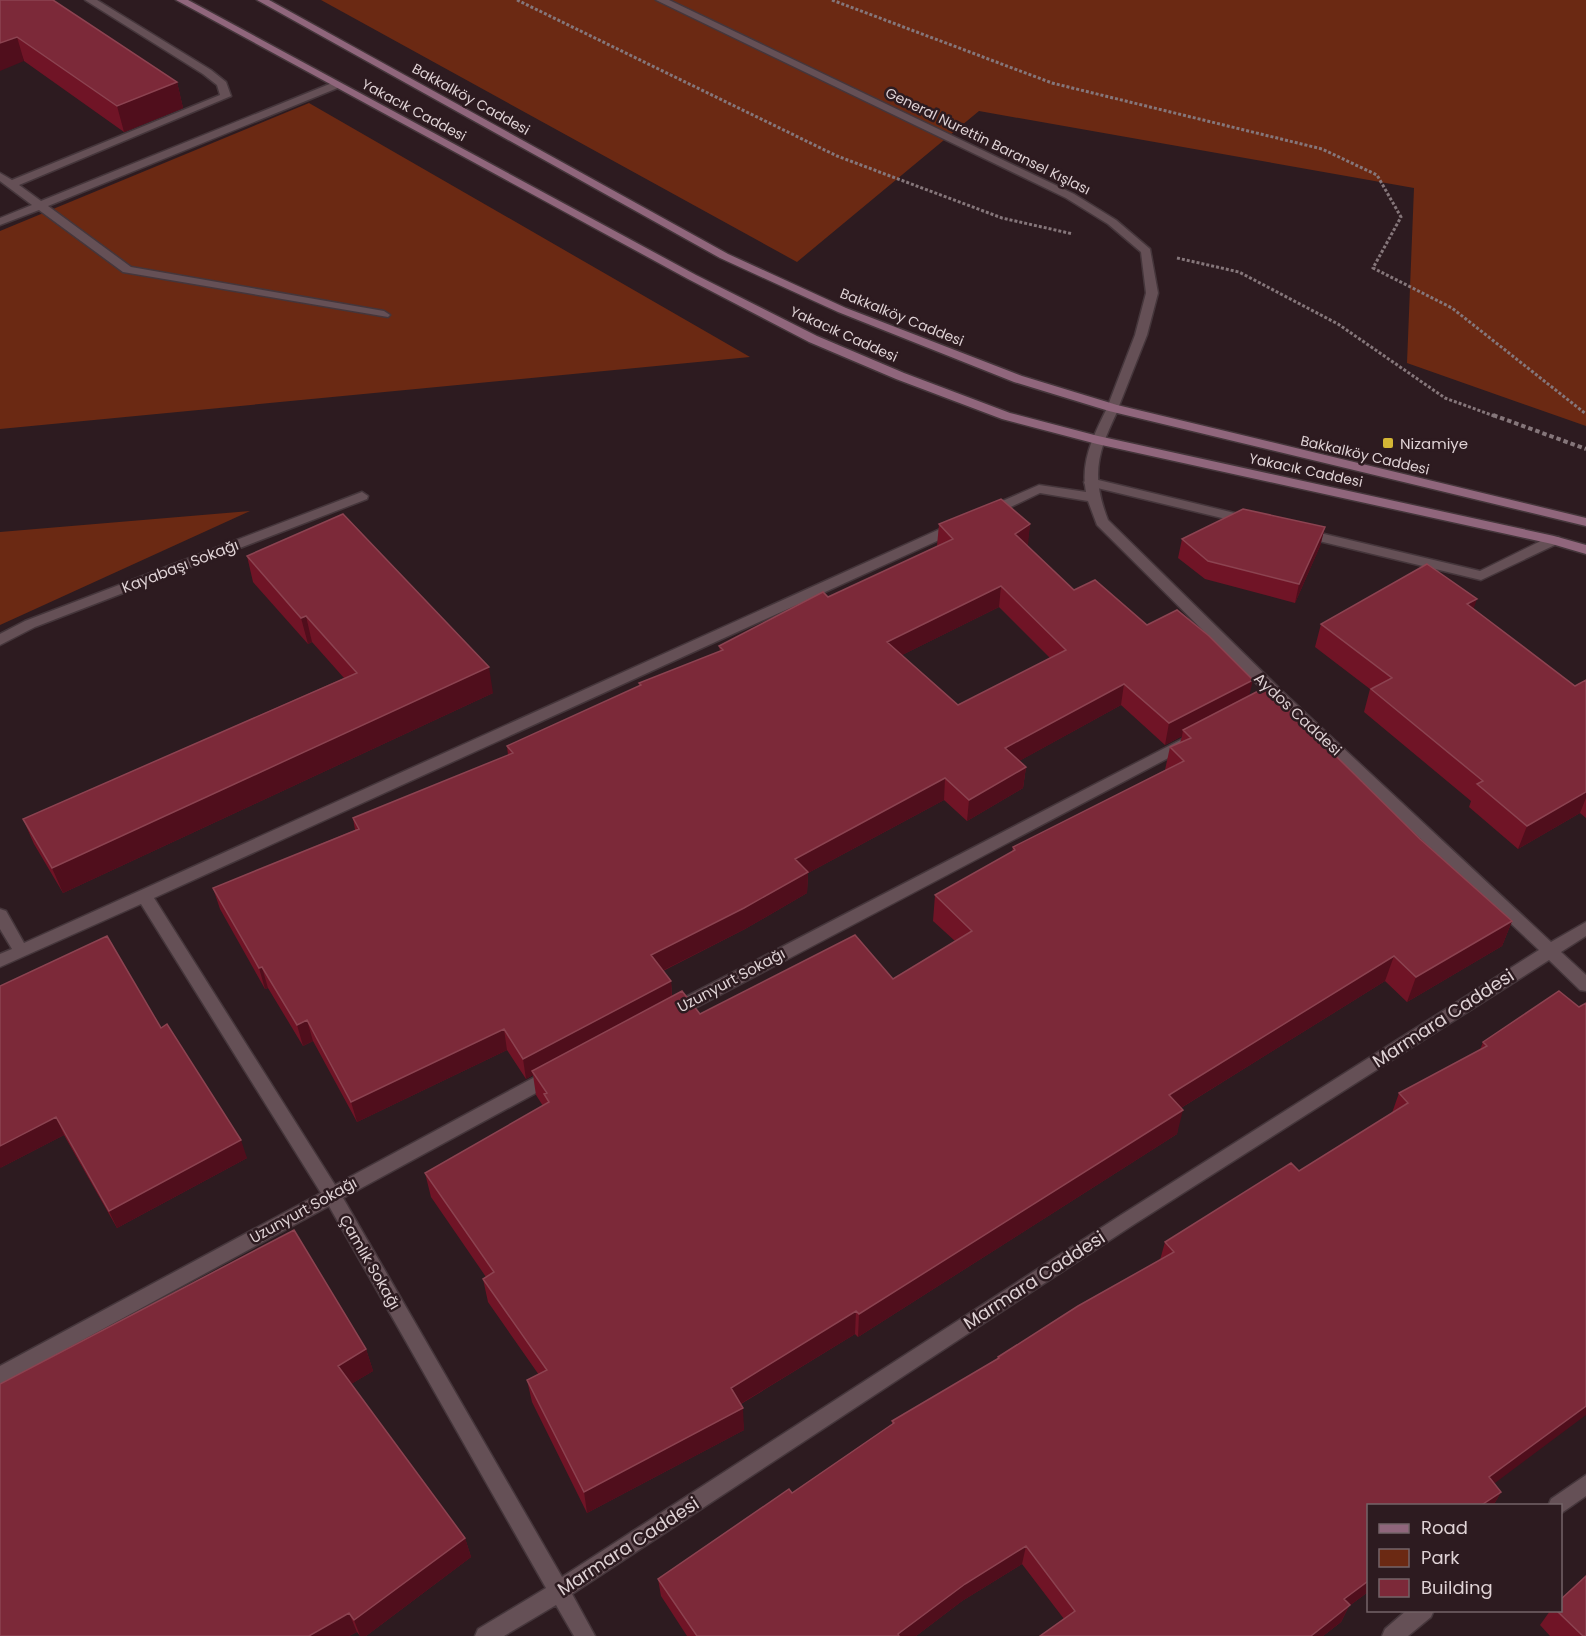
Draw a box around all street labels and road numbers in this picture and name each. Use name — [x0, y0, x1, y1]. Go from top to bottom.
street label: Bakkalköy Caddesi — [409, 58, 533, 140]
street label: Yakacık Caddesi — [358, 74, 470, 146]
street label: General Nurettin Baransel Kışlası — [882, 83, 1094, 199]
street label: Bakkalköy Caddesi — [837, 283, 967, 351]
street label: Yakacık Caddesi — [787, 301, 901, 367]
street label: Bakkalköy Caddesi — [1299, 430, 1431, 480]
street label: Yakacık Caddesi — [1247, 448, 1365, 492]
street label: Kayabaşı Sokağı — [119, 534, 241, 598]
street label: Aydos Caddesi — [1250, 668, 1346, 760]
street label: Uzunyurt Sokağı — [673, 943, 789, 1017]
street label: Marmara Caddesi — [1367, 963, 1519, 1073]
street label: Uzunyurt Sokağı — [246, 1172, 360, 1248]
street label: Çamlık Sokağı — [334, 1211, 406, 1313]
street label: Marmara Caddesi — [958, 1225, 1110, 1335]
street label: Marmara Caddesi — [552, 1491, 704, 1601]

